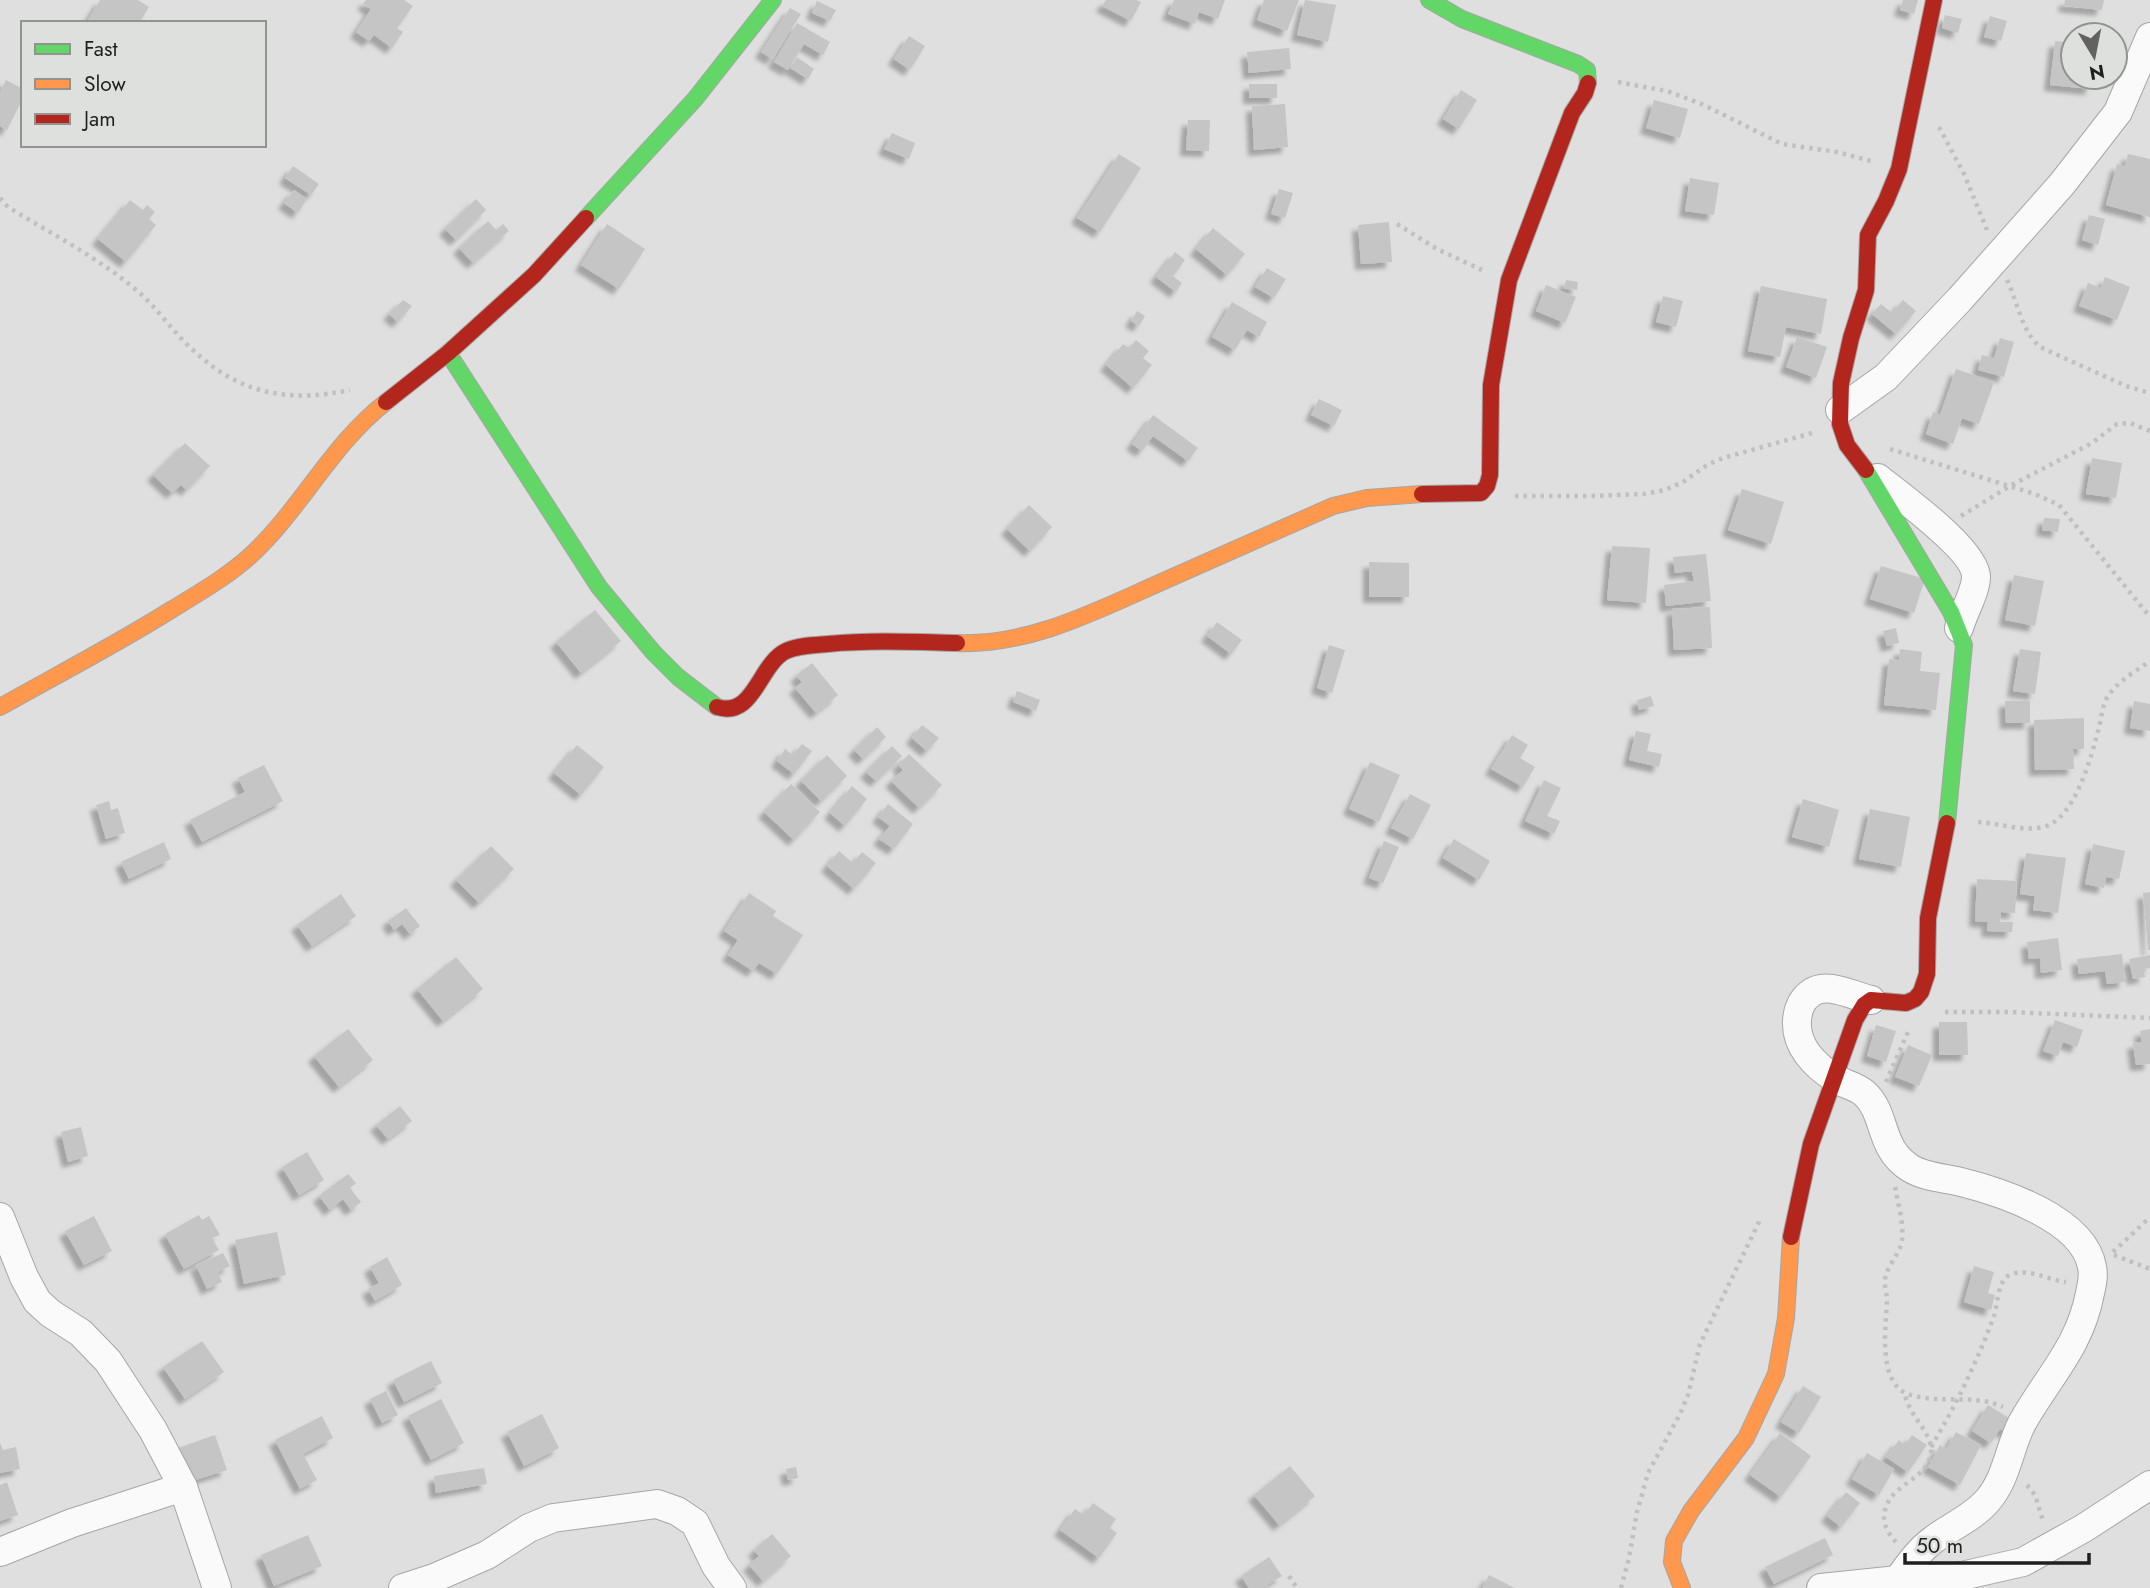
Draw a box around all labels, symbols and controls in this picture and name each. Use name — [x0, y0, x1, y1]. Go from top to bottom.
legend — [21, 21, 266, 147]
north arrow — [2059, 21, 2129, 91]
text: Fast — [84, 34, 117, 64]
text: N — [2087, 58, 2107, 87]
text: Slow — [84, 69, 126, 99]
text: Jam — [81, 104, 116, 134]
scale bar — [1905, 1522, 2089, 1566]
text: 50 m — [1916, 1531, 1963, 1561]

